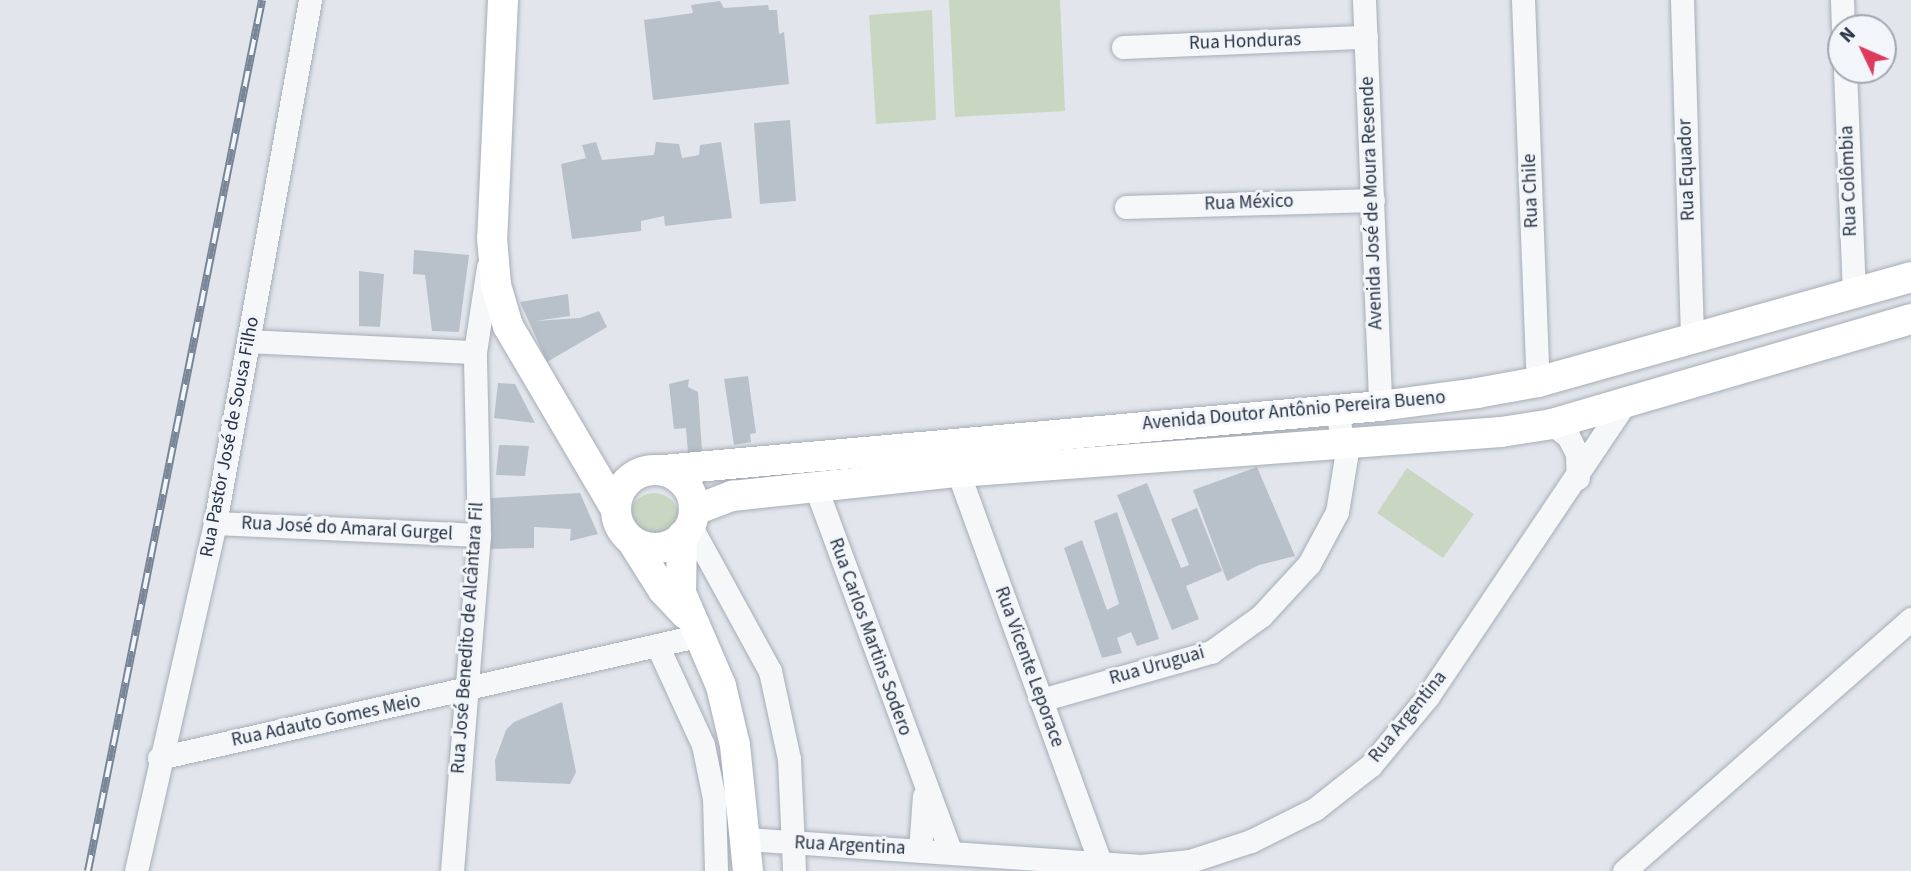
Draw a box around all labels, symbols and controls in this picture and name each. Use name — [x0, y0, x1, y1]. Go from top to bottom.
north arrow — [1827, 14, 1897, 84]
text: N — [1834, 22, 1862, 49]
street label: Rua Honduras — [1189, 29, 1301, 55]
street label: Avenida José de Moura Resende — [1356, 76, 1388, 330]
street label: Rua Equador — [1674, 119, 1700, 221]
street label: Rua Colômbia — [1836, 125, 1862, 237]
street label: Rua Chile — [1518, 153, 1544, 229]
street label: Rua México — [1204, 190, 1294, 216]
street label: Rua Pastor José de Sousa Filho — [195, 315, 265, 559]
street label: Avenida Doutor Antônio Pereira Bueno — [1141, 386, 1447, 436]
street label: Rua José Benedito de Alcântara Fil — [447, 501, 489, 775]
street label: Rua José do Amaral Gurgel — [241, 512, 453, 546]
street label: Rua Carlos Martins Sodero — [824, 535, 916, 739]
street label: Rua Vicente Leporace — [989, 584, 1069, 750]
street label: Rua Uruguai — [1107, 642, 1207, 690]
street label: Rua Argentina — [1364, 667, 1452, 767]
street label: Rua Adauto Gomes Meio — [229, 690, 423, 752]
street label: Rua Argentina — [794, 832, 906, 860]

